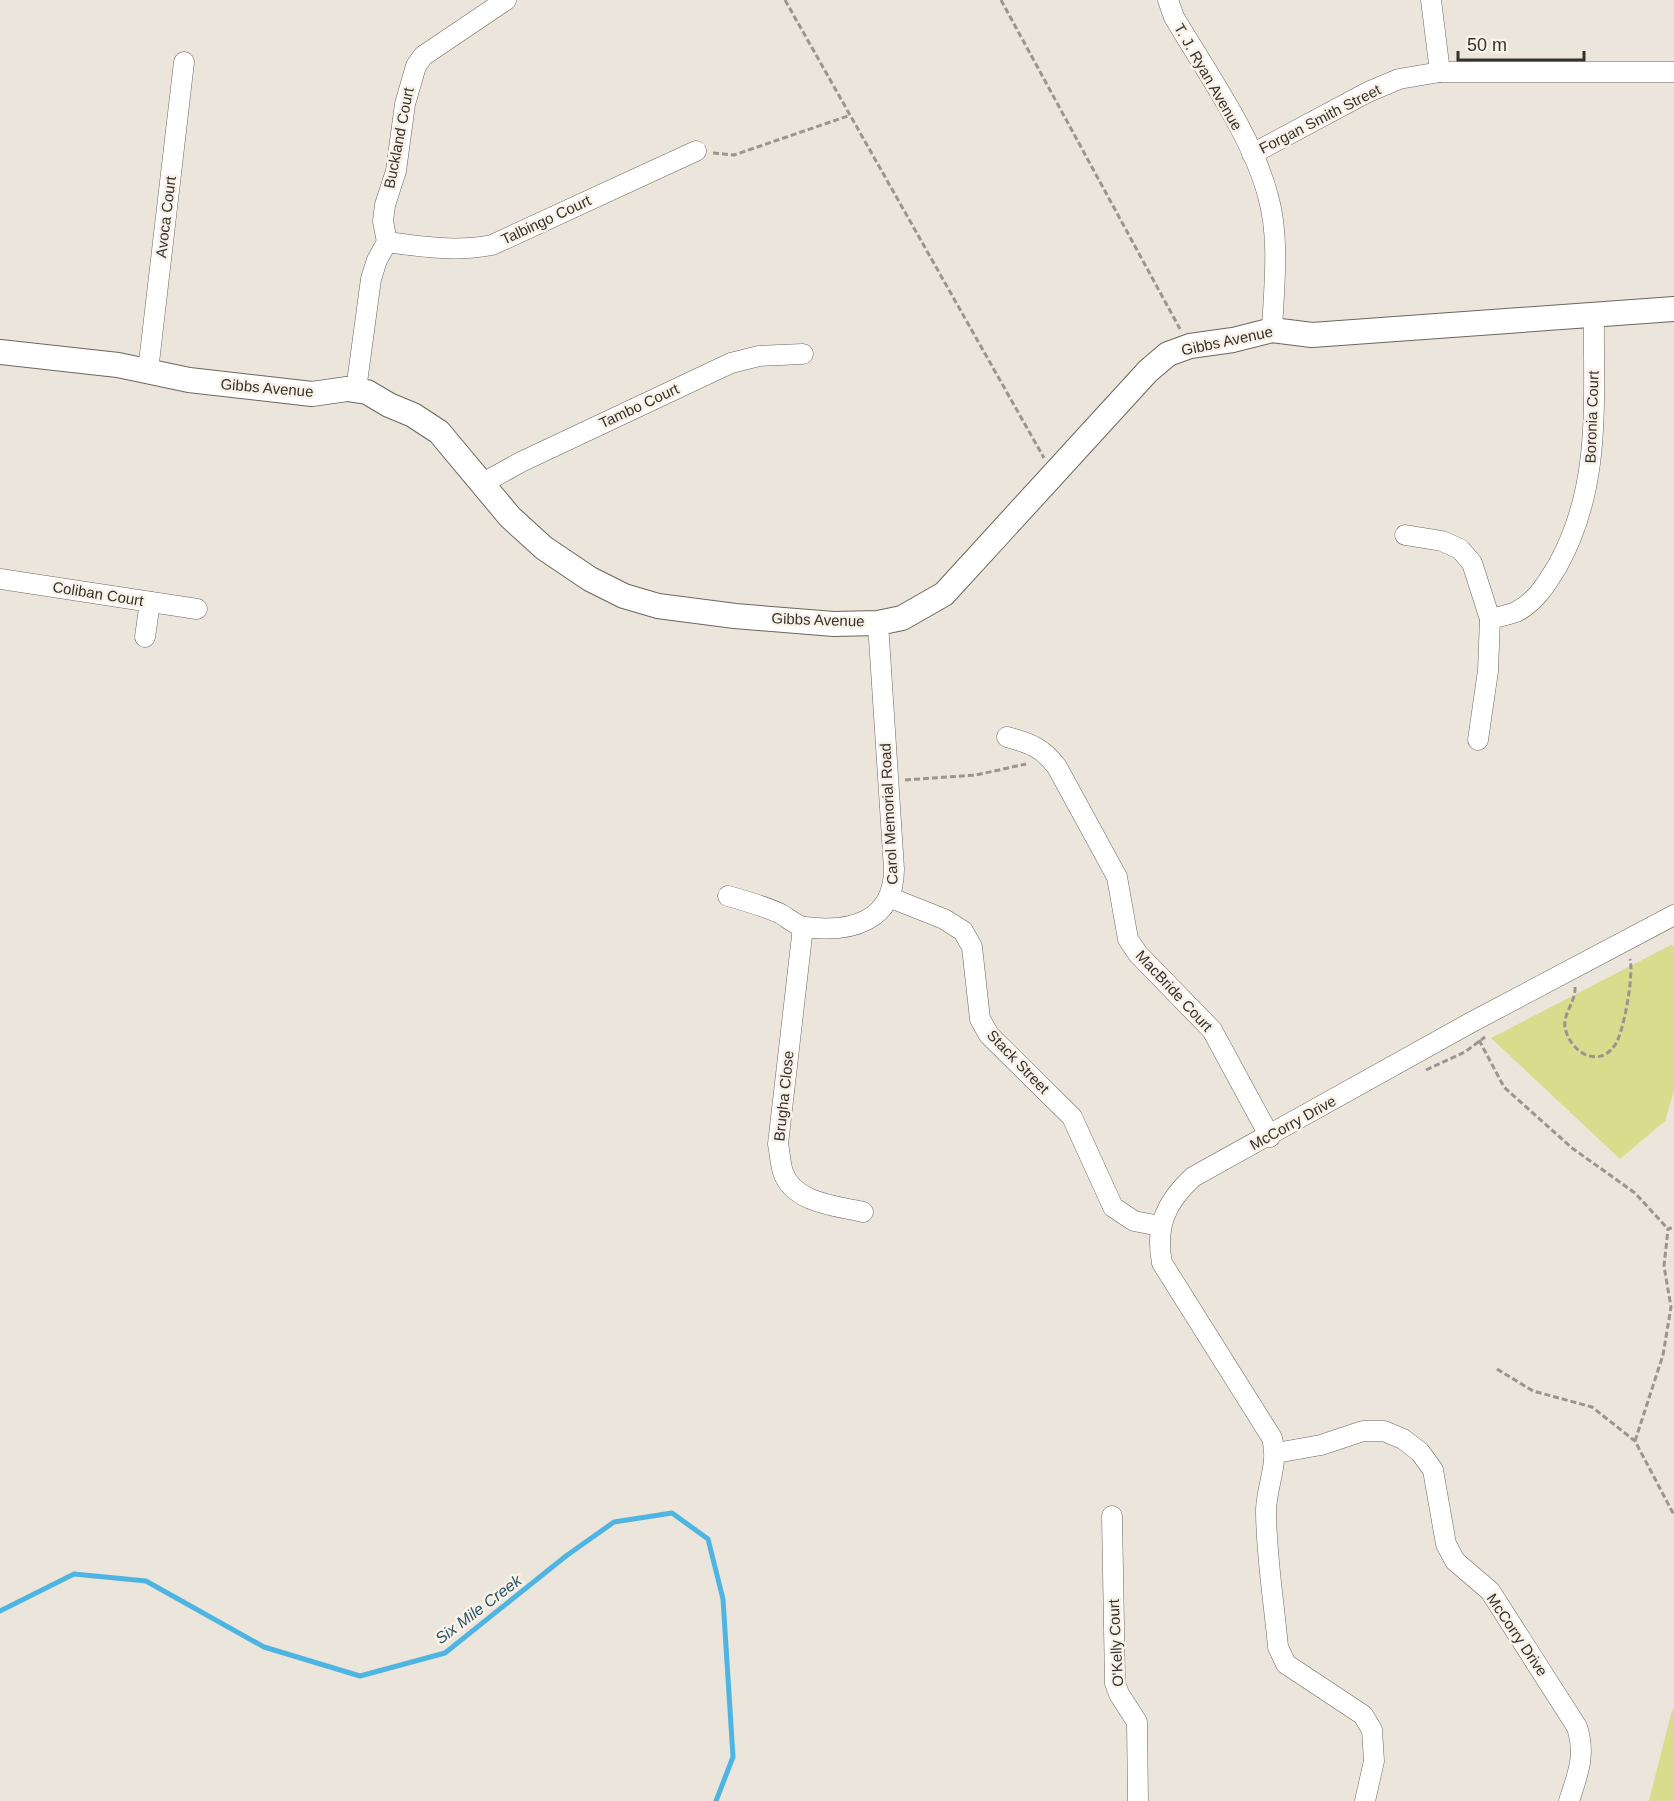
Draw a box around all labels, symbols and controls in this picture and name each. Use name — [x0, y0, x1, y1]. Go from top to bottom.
street label: T. J. Ryan Avenue — [1171, 20, 1246, 133]
scale bar — [1458, 24, 1584, 62]
text: 50 m — [1467, 35, 1507, 55]
street label: Forgan Smith Street — [1256, 80, 1384, 157]
street label: Buckland Court — [380, 85, 417, 190]
street label: Avoca Court — [152, 174, 179, 259]
street label: Talbingo Court — [498, 191, 594, 248]
street label: Gibbs Avenue — [1180, 323, 1274, 359]
street label: Boronia Court — [1581, 370, 1602, 464]
street label: Gibbs Avenue — [220, 375, 314, 400]
street label: Tambo Court — [596, 379, 682, 431]
street label: Coliban Court — [51, 578, 146, 609]
street label: Gibbs Avenue — [771, 609, 865, 630]
street label: Carol Memorial Road — [876, 743, 901, 885]
street label: MacBride Court — [1133, 947, 1217, 1035]
street label: Stack Street — [984, 1026, 1053, 1098]
street label: Brugha Close — [770, 1050, 797, 1142]
street label: McCorry Drive — [1247, 1092, 1339, 1153]
water label: Six Mile Creek — [432, 1571, 525, 1647]
street label: McCorry Drive — [1484, 1590, 1551, 1679]
street label: O'Kelly Court — [1105, 1598, 1126, 1687]

